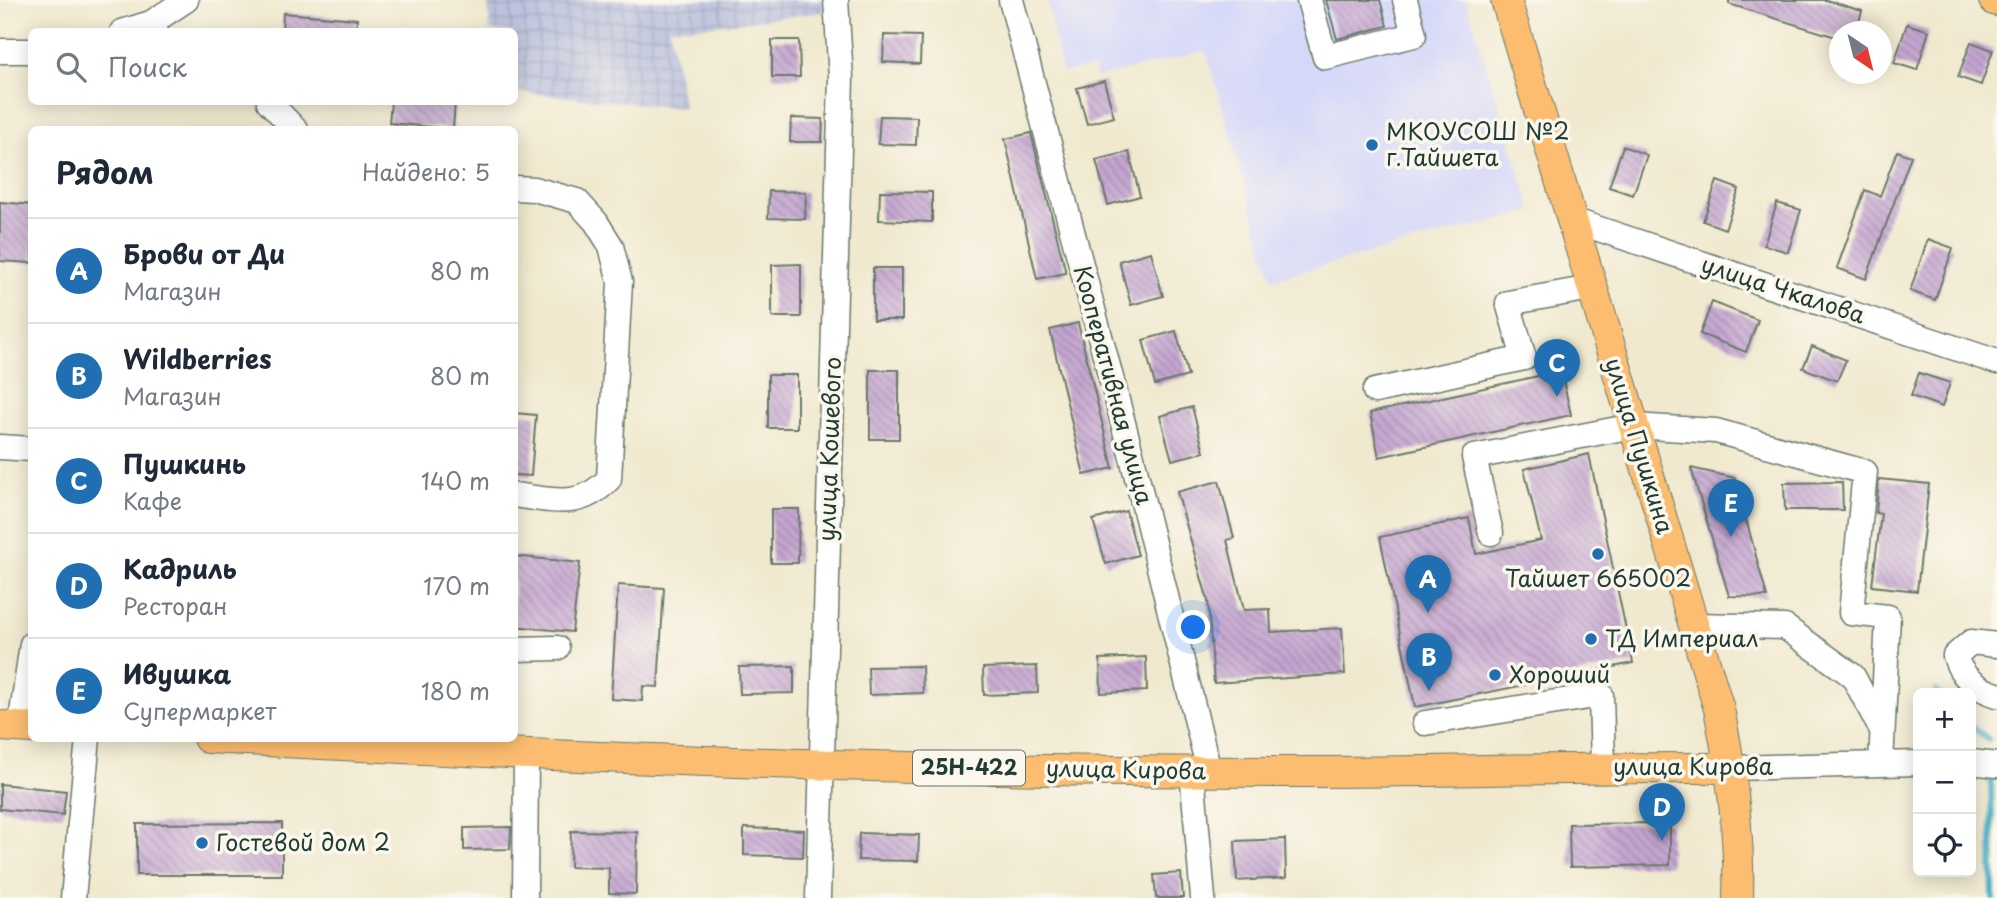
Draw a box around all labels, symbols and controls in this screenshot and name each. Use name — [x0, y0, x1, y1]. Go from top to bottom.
north arrow — [1829, 21, 1892, 84]
search box — [28, 28, 518, 105]
text: Поиск — [108, 47, 187, 86]
icon: search — [52, 48, 90, 86]
place label: МКОУСОШ №2 г.Тайшета — [1386, 113, 1569, 174]
marker: МКОУСОШ №2 г.Тайшета — [1364, 137, 1380, 153]
text: Рядом — [56, 149, 154, 194]
text: Найдено: 5 — [362, 154, 490, 189]
text: Брови от Ди — [123, 234, 285, 273]
street label: улица Чкалова — [1697, 246, 1871, 332]
text: A — [70, 253, 88, 288]
text: 80 m — [430, 253, 490, 288]
street label: Кооперативная улица — [1066, 261, 1163, 509]
text: Магазин — [123, 273, 222, 308]
text: Wildberries — [123, 339, 272, 378]
pin: C — [1534, 339, 1580, 397]
street label: улица Пушкина — [1597, 353, 1684, 538]
street label: улица Кошевого — [808, 356, 849, 542]
text: B — [71, 358, 87, 393]
text: 80 m — [430, 358, 490, 393]
text: Магазин — [123, 378, 222, 413]
text: Пушкинь — [123, 444, 246, 483]
text: C — [70, 463, 88, 498]
text: 140 m — [421, 463, 490, 498]
pin: E — [1708, 479, 1754, 537]
text: Кафе — [123, 483, 182, 518]
marker: Тайшет 665002 — [1590, 546, 1606, 562]
text: Кадриль — [123, 549, 237, 588]
pin: A — [1405, 555, 1451, 613]
place label: Тайшет 665002 — [1505, 560, 1691, 595]
text: D — [70, 568, 88, 603]
text: 170 m — [423, 568, 490, 603]
text: Ресторан — [123, 588, 227, 623]
your location — [1176, 610, 1210, 644]
place label: ТД Империал — [1605, 620, 1758, 655]
marker: ТД Империал — [1583, 631, 1599, 647]
pin: B — [1406, 633, 1452, 691]
text: Ивушка — [123, 654, 231, 693]
place label: Хороший — [1509, 656, 1610, 691]
marker: Хороший — [1487, 667, 1503, 683]
text: E — [72, 673, 86, 708]
text: 180 m — [421, 673, 490, 708]
map controls — [1913, 688, 1976, 877]
button: + — [1913, 688, 1976, 751]
text: Супермаркет — [123, 693, 277, 728]
street label: улица Кирова — [1613, 748, 1774, 783]
road number: 25Н-422 — [913, 750, 1025, 786]
street label: улица Кирова — [1046, 750, 1207, 787]
button: − — [1913, 751, 1976, 814]
pin: D — [1639, 783, 1685, 841]
button: locate — [1913, 814, 1976, 877]
place label: Гостевой дом 2 — [216, 824, 390, 859]
marker: Гостевой дом 2 — [194, 835, 210, 851]

